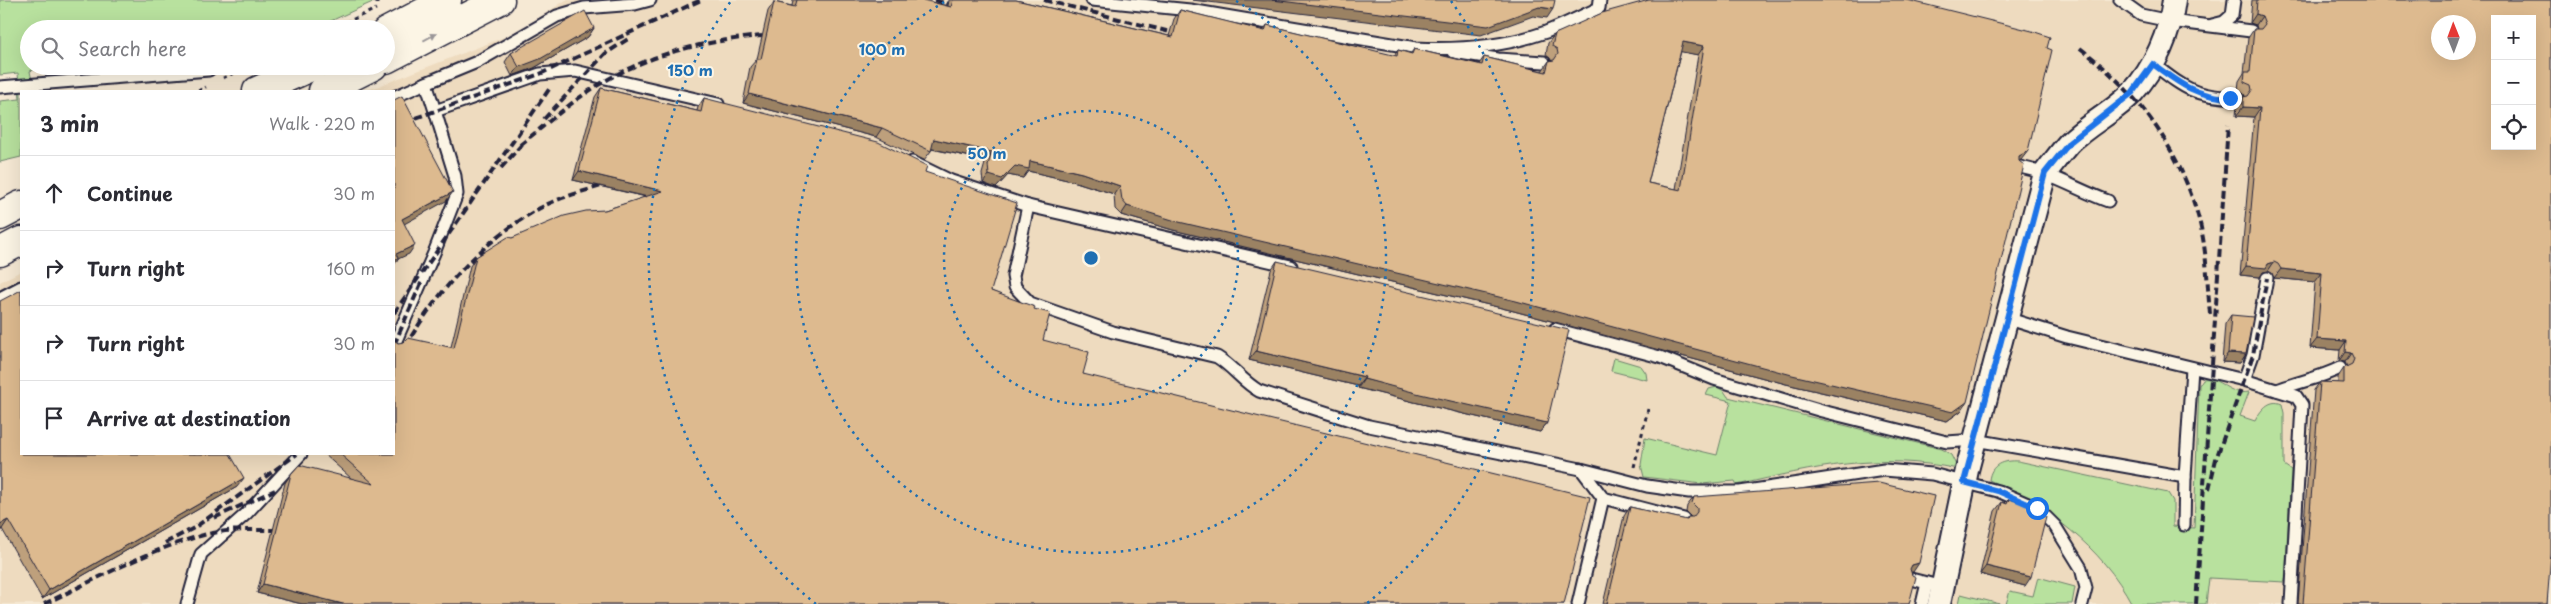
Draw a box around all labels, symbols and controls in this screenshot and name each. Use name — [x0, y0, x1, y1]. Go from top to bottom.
north arrow — [2431, 15, 2476, 60]
map controls — [2491, 15, 2536, 150]
button: + — [2491, 15, 2536, 60]
search box — [20, 20, 395, 75]
one-way arrow — [422, 33, 437, 41]
icon: search — [38, 34, 66, 62]
text: Search here — [78, 34, 187, 62]
text: 100 m — [859, 37, 905, 60]
text: 150 m — [667, 58, 713, 81]
button: − — [2491, 60, 2536, 105]
route end — [2219, 87, 2242, 110]
button: locate — [2491, 105, 2536, 150]
text: 3 min — [40, 107, 99, 139]
text: Walk · 220 m — [269, 111, 375, 135]
text: 50 m — [968, 141, 1006, 164]
icon: ahead — [40, 179, 68, 207]
text: Continue — [87, 179, 173, 207]
text: 30 m — [333, 181, 375, 205]
centre of rings — [1082, 249, 1100, 267]
icon: right — [40, 254, 68, 282]
text: Turn right — [87, 254, 185, 282]
text: 160 m — [327, 256, 375, 280]
icon: right — [40, 329, 68, 357]
text: Turn right — [87, 329, 185, 357]
text: 30 m — [333, 331, 375, 355]
icon: arrive — [40, 404, 68, 432]
text: Arrive at destination — [87, 404, 291, 432]
route start — [2026, 497, 2049, 520]

